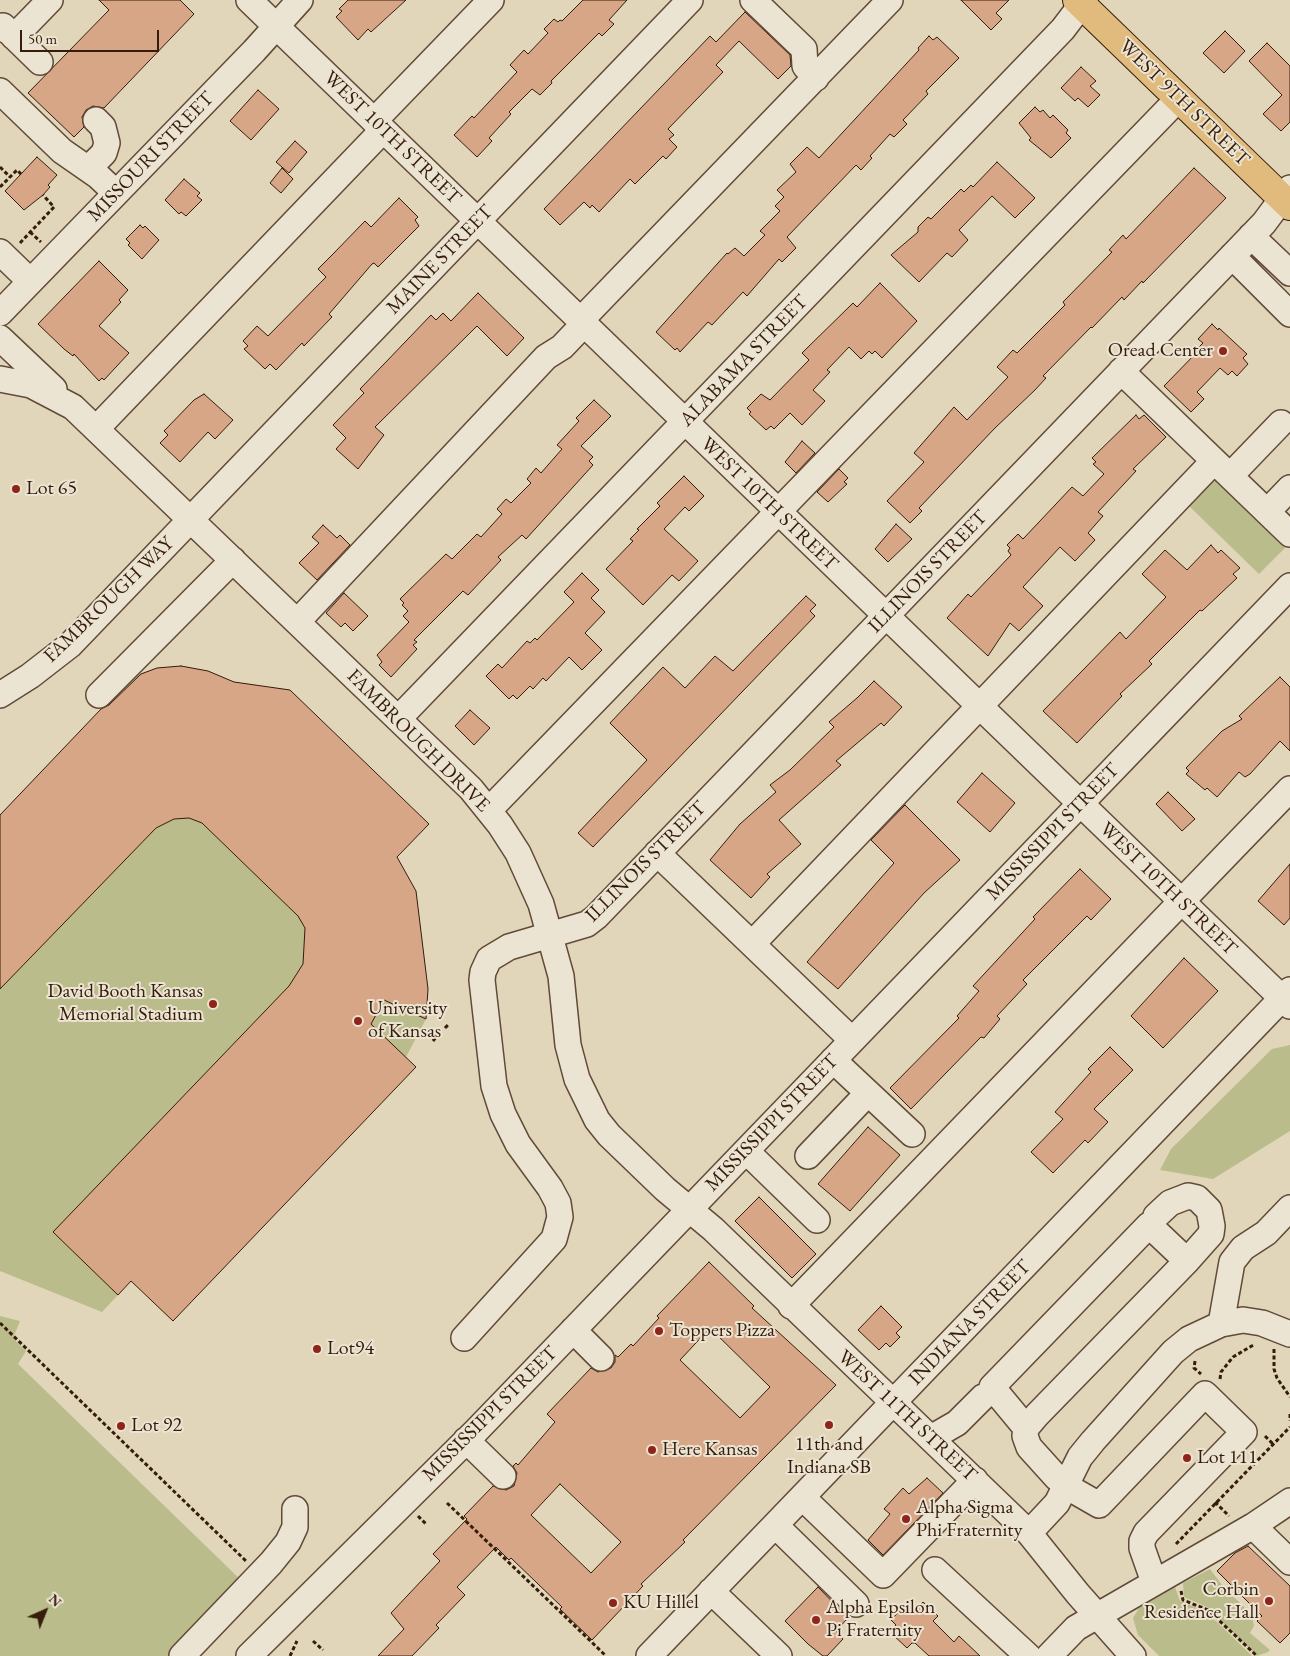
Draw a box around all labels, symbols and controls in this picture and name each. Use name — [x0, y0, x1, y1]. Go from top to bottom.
scale bar — [22, 20, 161, 52]
text: 50 m — [28, 29, 57, 48]
street label: WEST 9TH STREET — [1114, 34, 1254, 172]
street label: WEST 10TH STREET — [318, 66, 466, 210]
street label: MISSOURI STREET — [83, 87, 219, 227]
street label: MAINE STREET — [382, 200, 498, 320]
street label: ALABAMA STREET — [675, 290, 813, 432]
place label: Oread Center — [1108, 339, 1213, 363]
marker: Oread Center — [1217, 345, 1229, 357]
street label: WEST 10TH STREET — [695, 432, 843, 576]
place label: Lot 65 — [26, 477, 77, 501]
marker: Lot 65 — [10, 483, 22, 495]
street label: ILLINOIS STREET — [863, 506, 993, 638]
street label: FAMBROUGH WAY — [39, 532, 179, 668]
street label: FAMBROUGH DRIVE — [342, 665, 494, 817]
street label: MISSISSIPPI STREET — [981, 758, 1125, 906]
street label: ILLINOIS STREET — [581, 797, 711, 927]
street label: WEST 10TH STREET — [1094, 817, 1242, 961]
place label: David Booth Kansas Memorial Stadium — [47, 980, 203, 1027]
place label: University of Kansas — [368, 997, 447, 1044]
marker: David Booth Kansas Memorial Stadium — [207, 998, 219, 1010]
marker: University of Kansas — [352, 1015, 364, 1027]
street label: MISSISSIPPI STREET — [700, 1049, 844, 1197]
street label: INDIANA STREET — [904, 1255, 1036, 1391]
place label: Toppers Pizza — [669, 1319, 775, 1343]
marker: Toppers Pizza — [653, 1325, 665, 1337]
place label: Lot94 — [327, 1337, 374, 1361]
street label: MISSISSIPPI STREET — [417, 1341, 563, 1487]
marker: Lot94 — [311, 1343, 323, 1355]
street label: WEST 11TH STREET — [832, 1345, 982, 1487]
place label: Lot 92 — [131, 1414, 182, 1438]
marker: 11th and Indiana SB — [823, 1419, 835, 1431]
marker: Lot 92 — [115, 1420, 127, 1432]
place label: 11th and Indiana SB — [787, 1433, 871, 1480]
place label: Here Kansas — [662, 1438, 758, 1462]
marker: Here Kansas — [646, 1444, 658, 1456]
place label: Lot 111 — [1197, 1446, 1258, 1470]
marker: Lot 111 — [1181, 1452, 1193, 1464]
place label: Alpha Sigma Phi Fraternity — [916, 1496, 1022, 1543]
marker: Alpha Sigma Phi Fraternity — [900, 1513, 912, 1525]
place label: Corbin Residence Hall — [1144, 1578, 1259, 1625]
north arrow — [20, 1586, 70, 1636]
text: N — [45, 1590, 66, 1611]
place label: KU Hillel — [623, 1591, 699, 1615]
marker: Corbin Residence Hall — [1263, 1595, 1275, 1607]
place label: Alpha Epsilon Pi Fraternity — [826, 1596, 935, 1643]
marker: KU Hillel — [607, 1597, 619, 1609]
marker: Alpha Epsilon Pi Fraternity — [810, 1614, 822, 1626]

